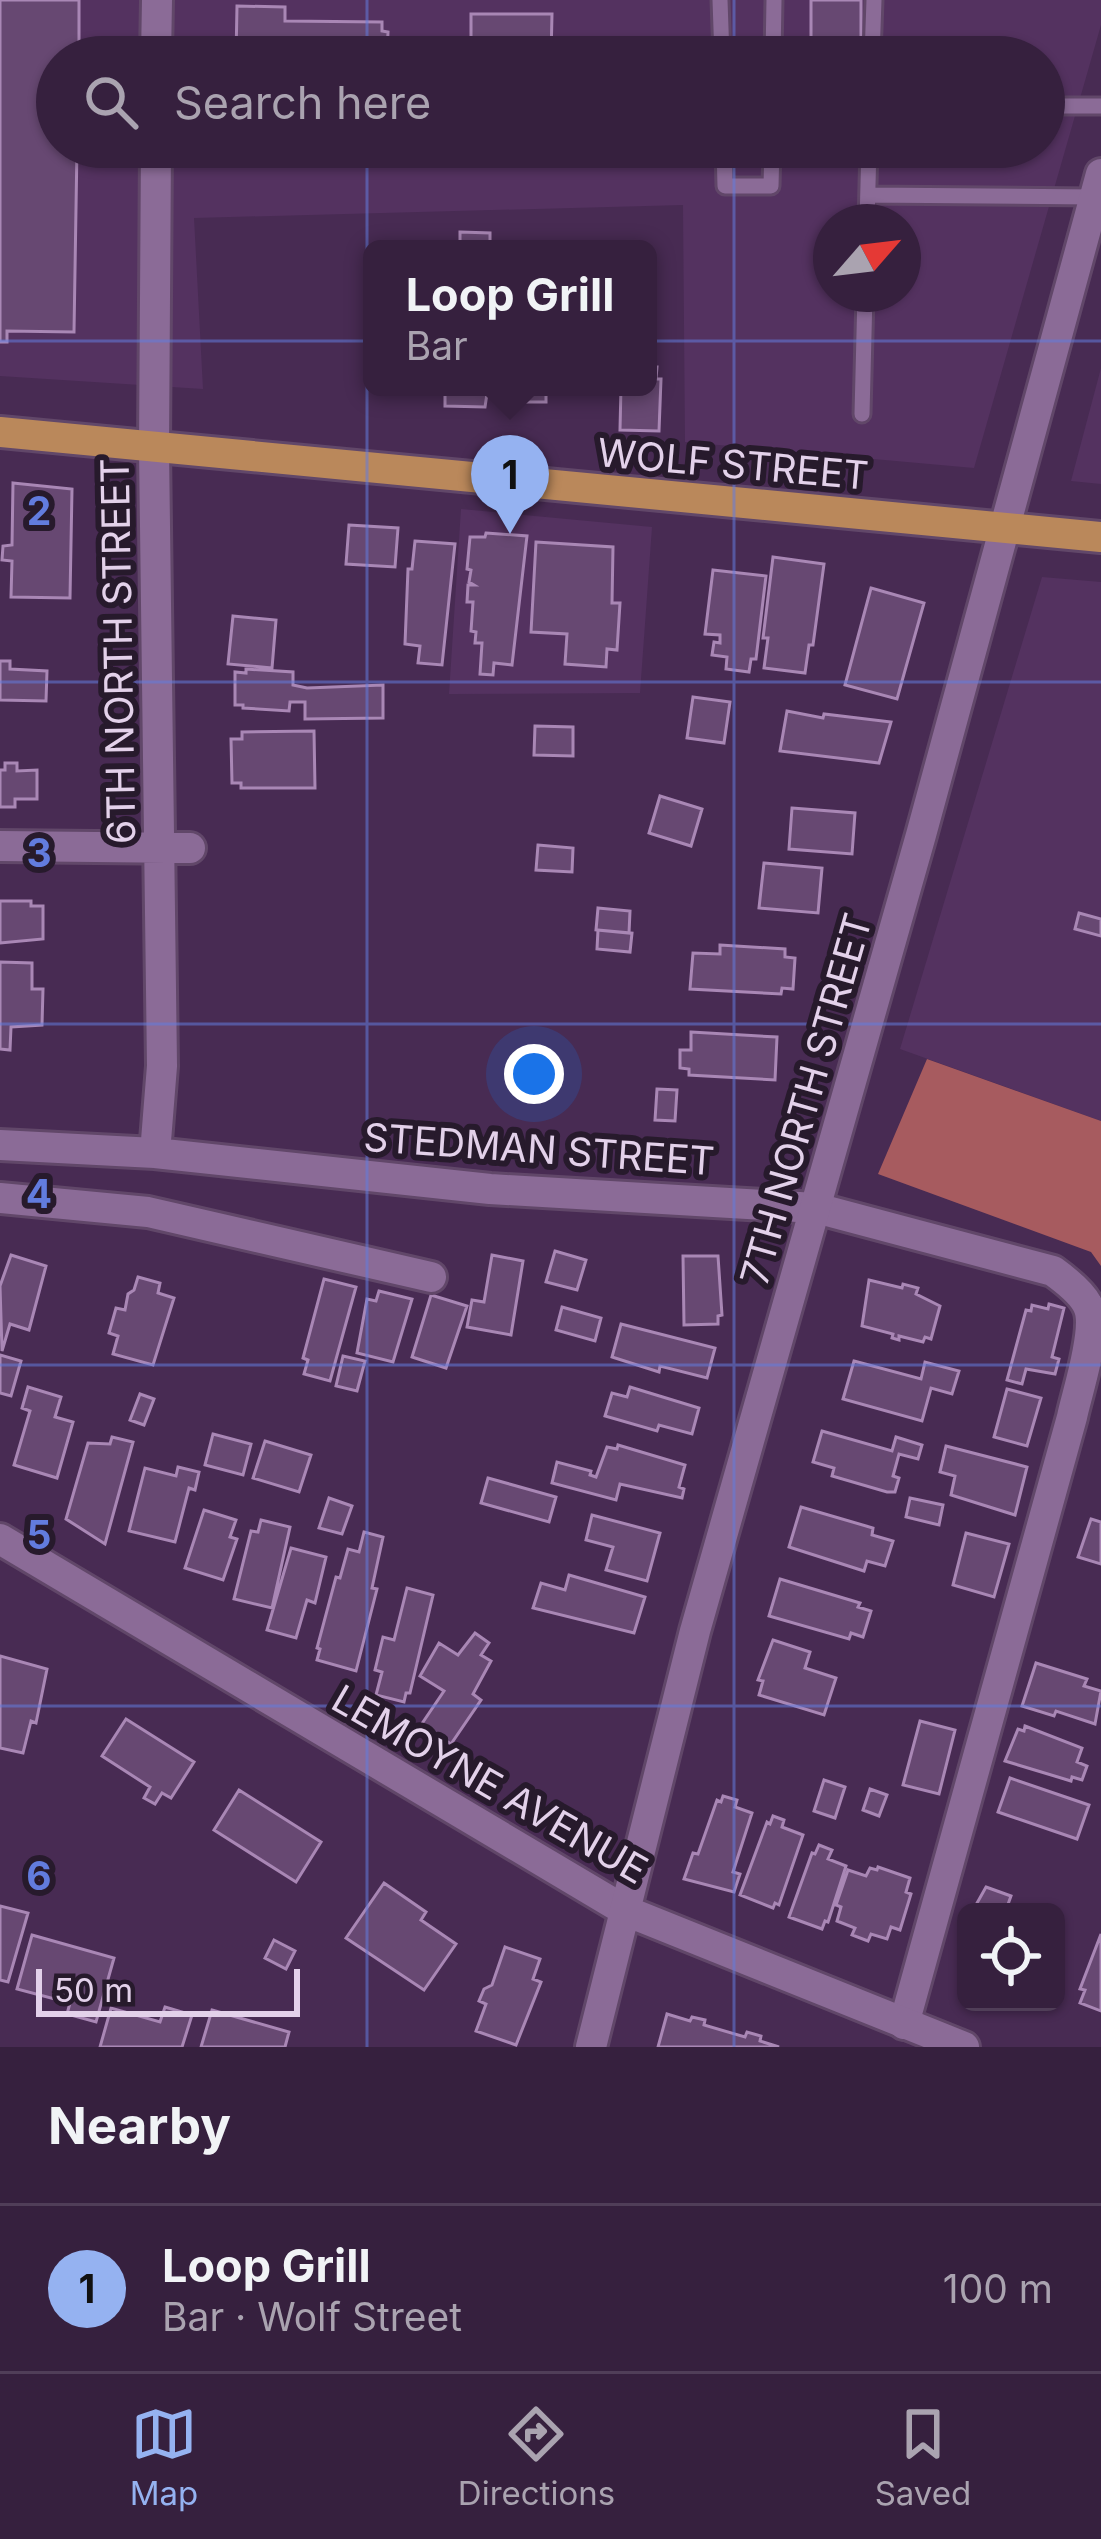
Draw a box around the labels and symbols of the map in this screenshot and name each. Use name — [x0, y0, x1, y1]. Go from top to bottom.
north arrow — [813, 204, 921, 312]
street label: WOLF STREET — [596, 428, 870, 499]
pin: 1 — [471, 435, 549, 534]
street label: 6TH NORTH STREET — [91, 458, 144, 844]
text: 2 — [27, 487, 51, 534]
text: 3 — [26, 829, 52, 876]
street label: 7TH NORTH STREET — [730, 908, 881, 1290]
your location — [504, 1044, 564, 1104]
street label: STEDMAN STREET — [362, 1113, 716, 1184]
text: 4 — [26, 1170, 52, 1217]
text: 5 — [27, 1511, 51, 1558]
street label: LEMOYNE AVENUE — [324, 1674, 656, 1893]
text: 6 — [26, 1852, 52, 1899]
scale bar — [36, 1963, 300, 2016]

